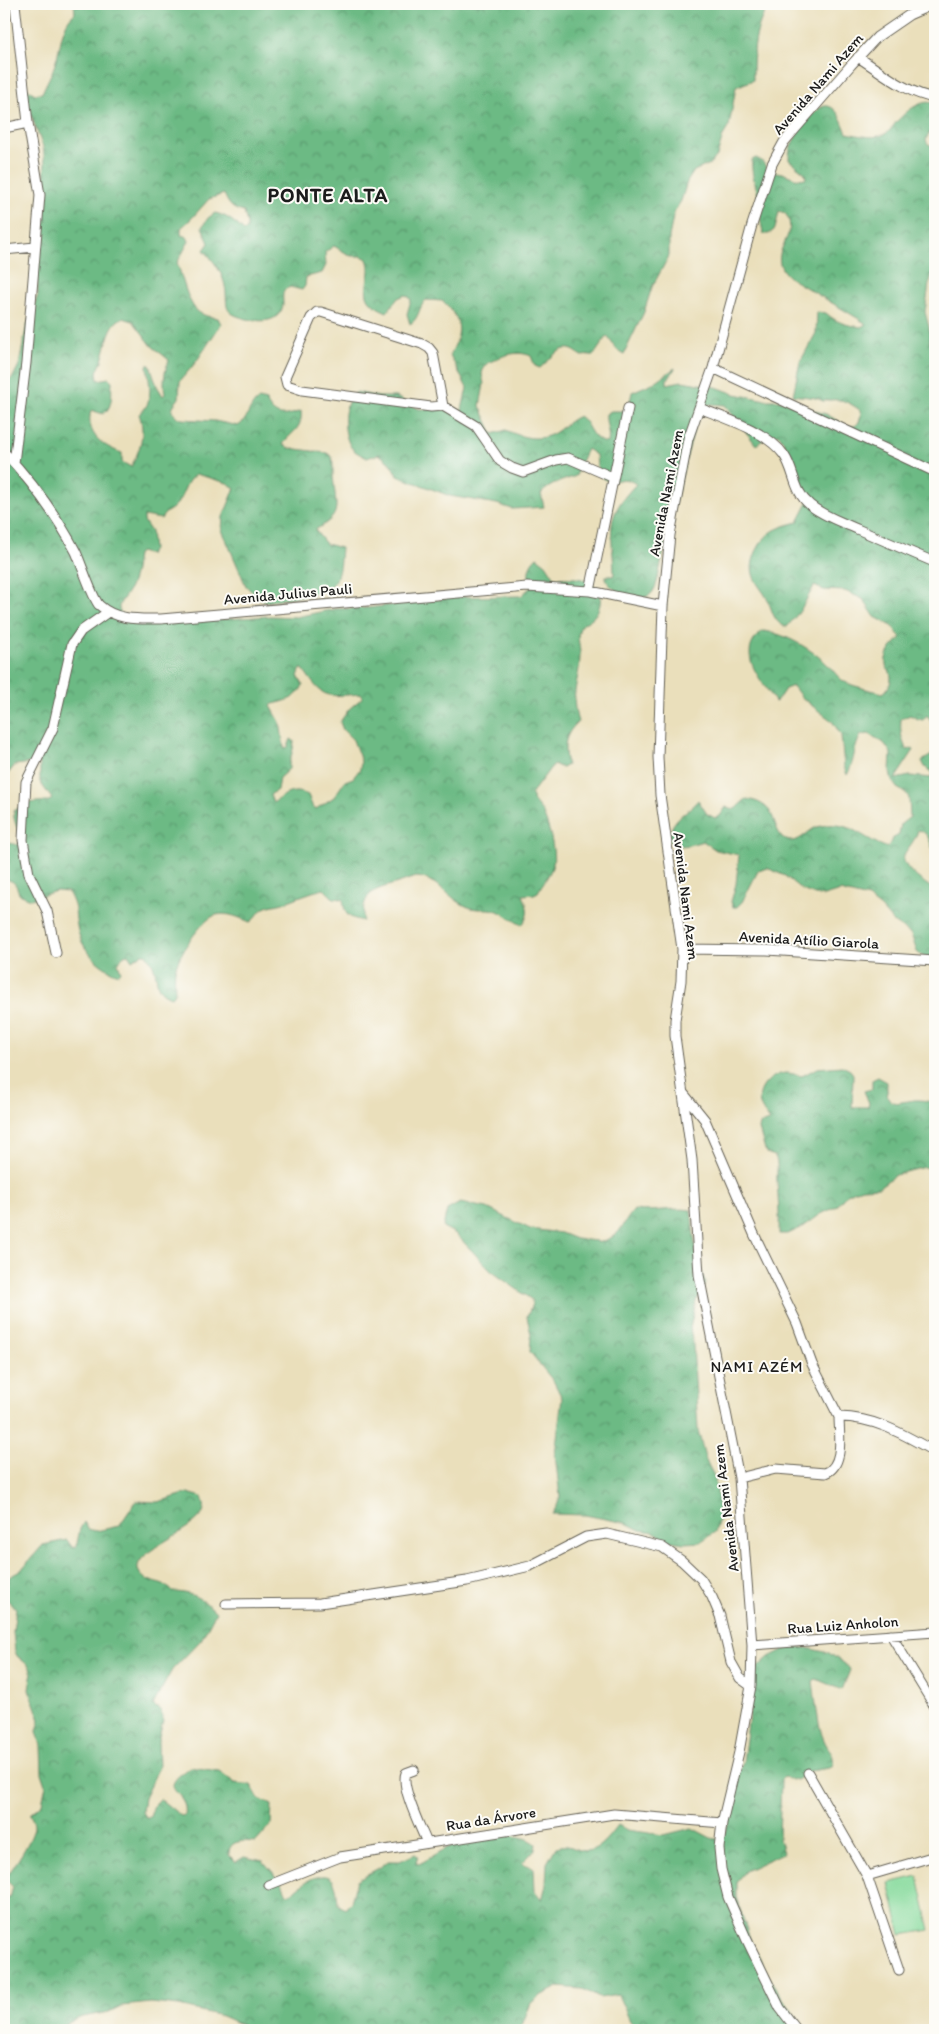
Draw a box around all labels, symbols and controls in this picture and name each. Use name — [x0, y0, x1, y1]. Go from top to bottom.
street label: Avenida Nami Azem — [769, 29, 867, 138]
district label: PONTE ALTA — [268, 183, 388, 207]
street label: Avenida Nami Azem — [645, 428, 687, 558]
street label: Avenida Julius Pauli — [223, 579, 353, 609]
street label: Avenida Nami Azem — [669, 831, 703, 961]
street label: Avenida Atílio Giarola — [738, 927, 880, 953]
district label: NAMI AZÉM — [711, 1357, 803, 1376]
street label: Avenida Nami Azem — [709, 1443, 743, 1573]
street label: Rua Luiz Anholon — [787, 1612, 899, 1638]
street label: Rua da Árvore — [445, 1803, 537, 1835]

